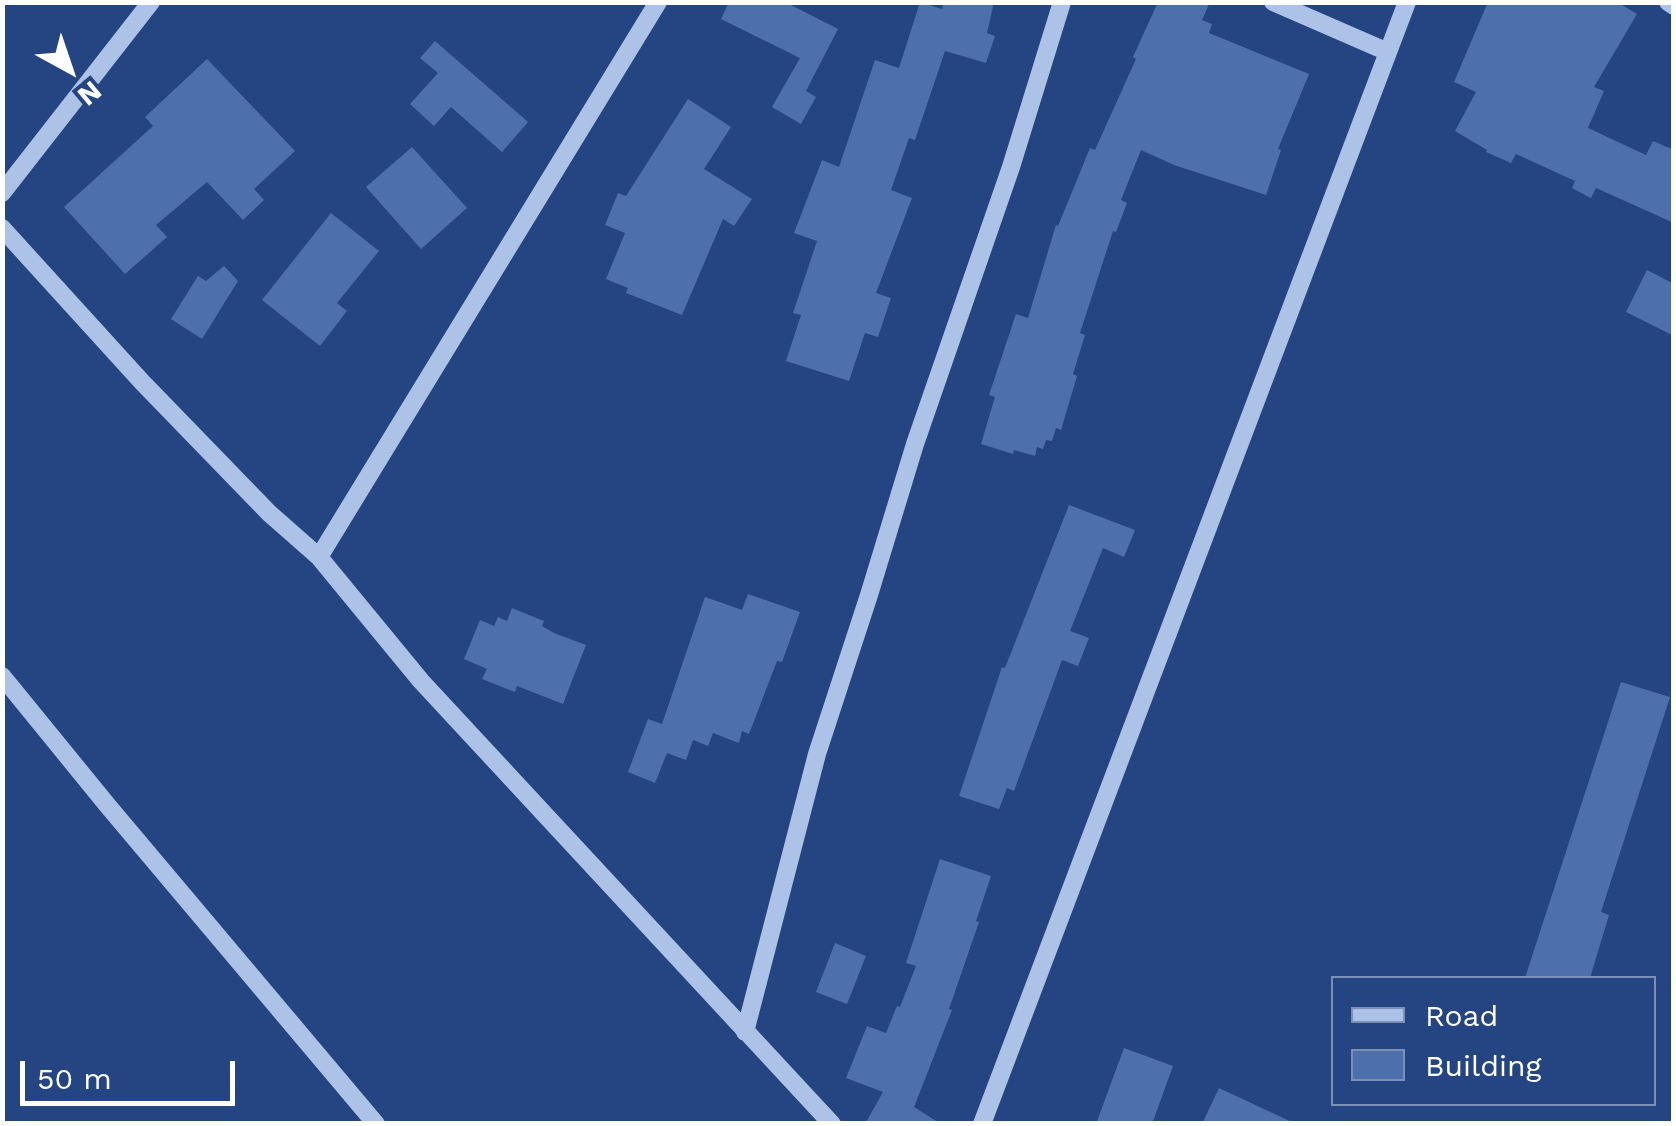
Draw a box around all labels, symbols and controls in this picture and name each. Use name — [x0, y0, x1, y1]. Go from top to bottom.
north arrow — [20, 20, 120, 120]
text: N — [71, 74, 108, 113]
legend — [1331, 976, 1656, 1106]
text: Road — [1425, 998, 1498, 1033]
scale bar — [25, 1041, 240, 1103]
text: Building — [1425, 1048, 1542, 1083]
text: 50 m — [37, 1061, 112, 1096]

